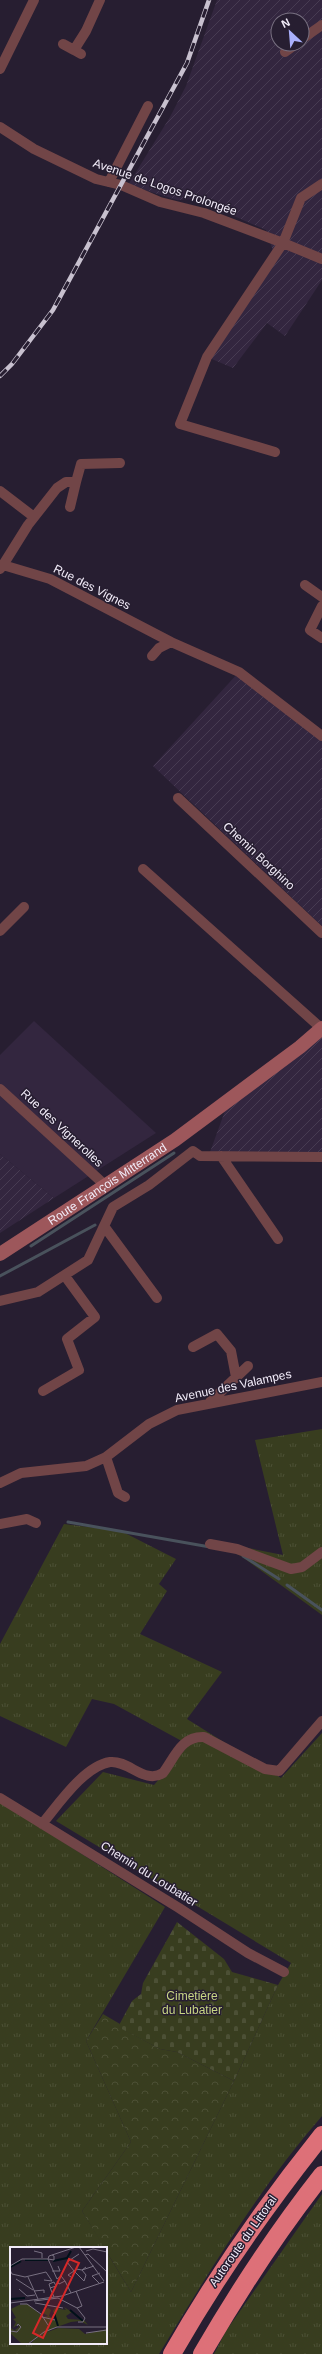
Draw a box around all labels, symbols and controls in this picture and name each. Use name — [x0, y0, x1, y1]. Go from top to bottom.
north arrow — [270, 12, 310, 52]
text: N — [279, 16, 292, 30]
street label: Avenue de Logos Prolongée — [91, 156, 239, 218]
street label: Rue des Vignes — [51, 562, 133, 612]
street label: Chemin Borghino — [220, 819, 298, 893]
street label: Rue des Vignerolles — [18, 1086, 106, 1170]
street label: Route François Mitterrand — [45, 1140, 169, 1228]
street label: Avenue des Valampes — [173, 1367, 293, 1405]
street label: Chemin du Loubatier — [98, 1839, 200, 1909]
park label: Cimetière du Lubatier — [162, 1989, 222, 2017]
street label: Autoroute du Littoral — [206, 2193, 280, 2289]
inset map — [10, 2247, 107, 2344]

